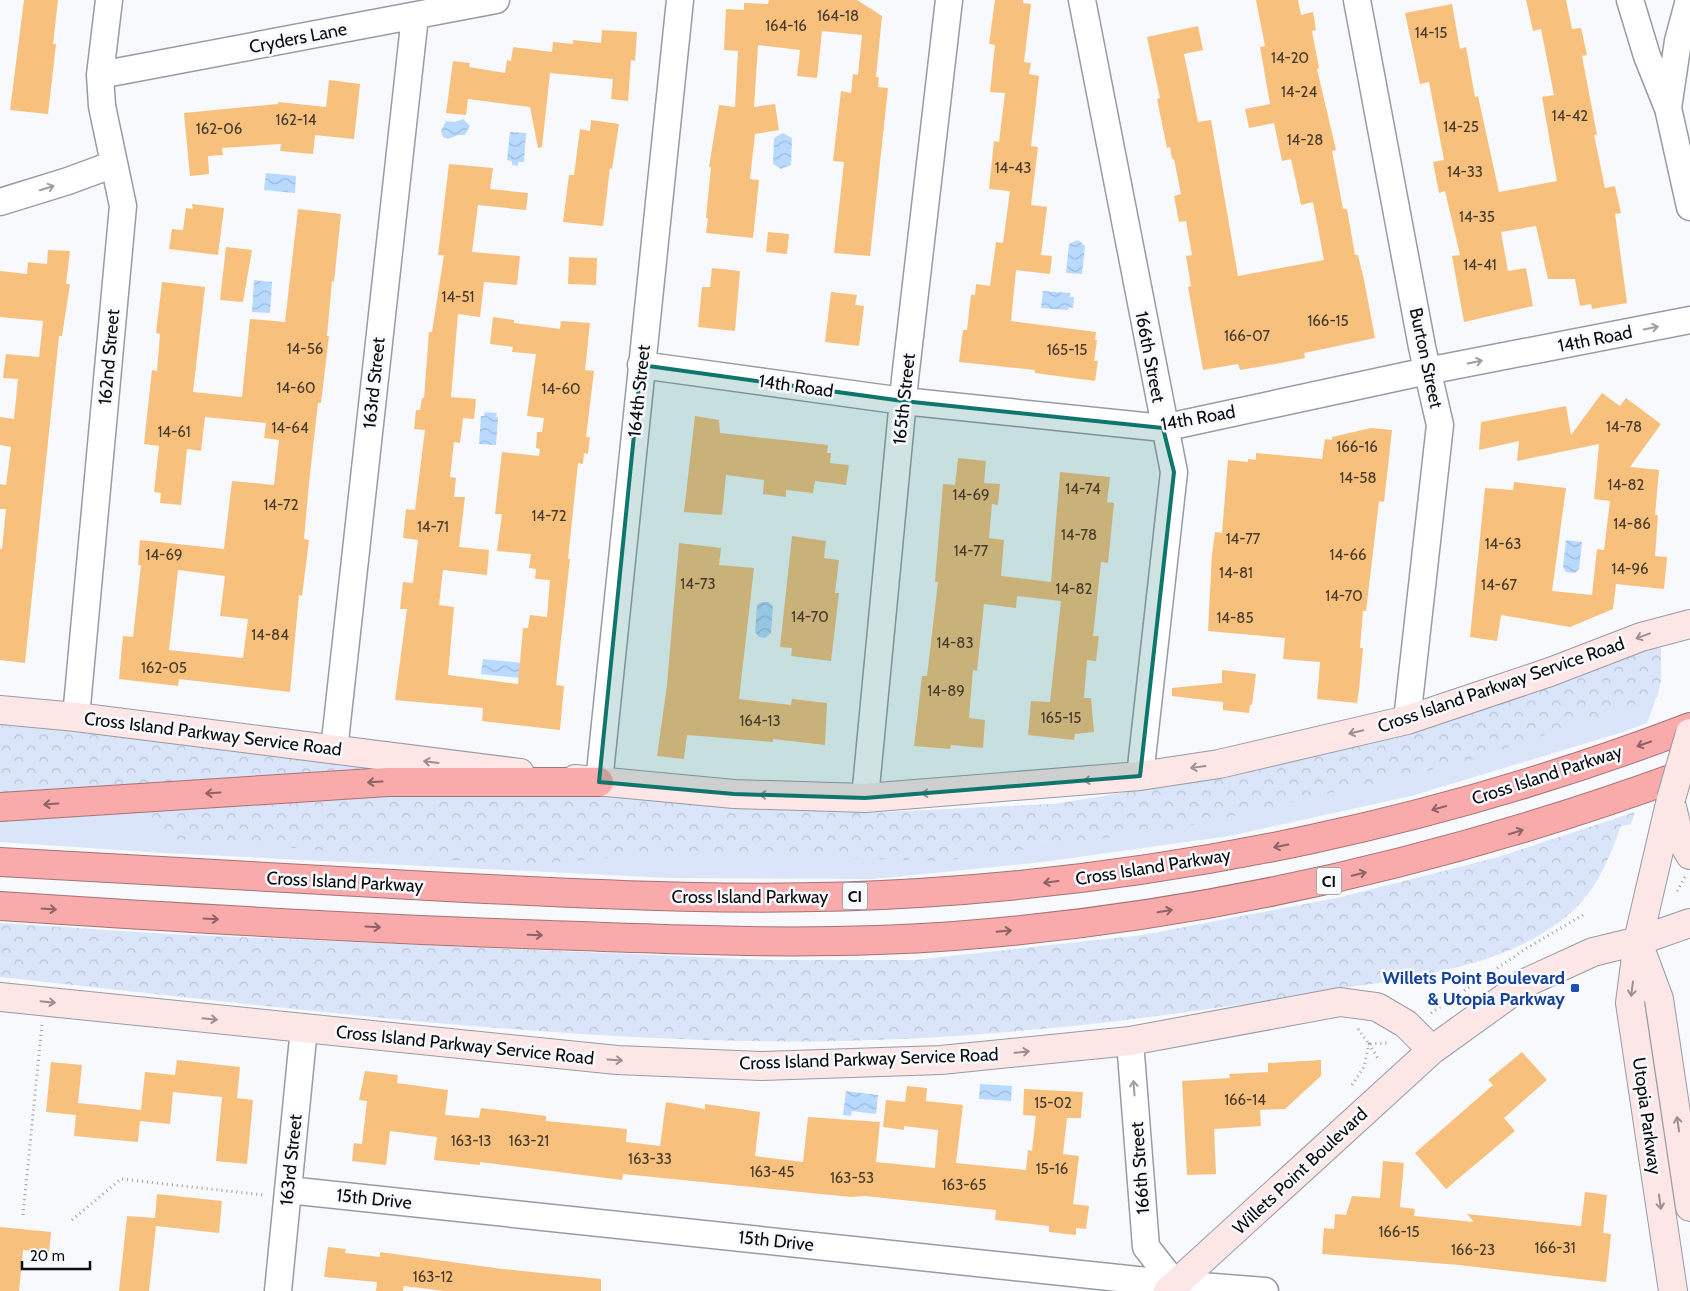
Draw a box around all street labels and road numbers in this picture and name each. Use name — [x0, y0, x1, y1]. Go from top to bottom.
street label: Cryders Lane — [247, 18, 349, 58]
street label: Burton Street — [1405, 306, 1447, 410]
street label: 162nd Street — [94, 308, 124, 406]
street label: 166th Street — [1130, 310, 1170, 404]
street label: 14th Road — [1556, 321, 1634, 357]
street label: 163rd Street — [358, 336, 390, 430]
street label: 164th Street — [623, 344, 655, 438]
street label: 165th Street — [888, 352, 920, 446]
street label: 14th Road — [757, 370, 835, 402]
street label: 14th Road — [1159, 401, 1237, 435]
street label: Cross Island Parkway Service Road — [1375, 632, 1627, 738]
street label: Cross Island Parkway Service Road — [83, 707, 343, 761]
street label: Cross Island Parkway — [1469, 740, 1625, 810]
street label: Cross Island Parkway — [1074, 844, 1232, 890]
street label: Cross Island Parkway — [266, 867, 424, 897]
road number: CI — [1316, 868, 1342, 894]
road number: CI — [842, 882, 868, 909]
street label: Cross Island Parkway — [672, 886, 828, 908]
street label: Cross Island Parkway Service Road — [335, 1021, 595, 1069]
street label: Cross Island Parkway Service Road — [739, 1043, 999, 1075]
street label: Utopia Parkway — [1628, 1056, 1666, 1176]
street label: Willets Point Boulevard — [1228, 1103, 1372, 1239]
street label: 163rd Street — [275, 1113, 307, 1207]
street label: 166th Street — [1126, 1121, 1154, 1215]
street label: 15th Drive — [335, 1184, 413, 1214]
street label: 15th Drive — [737, 1226, 815, 1256]

